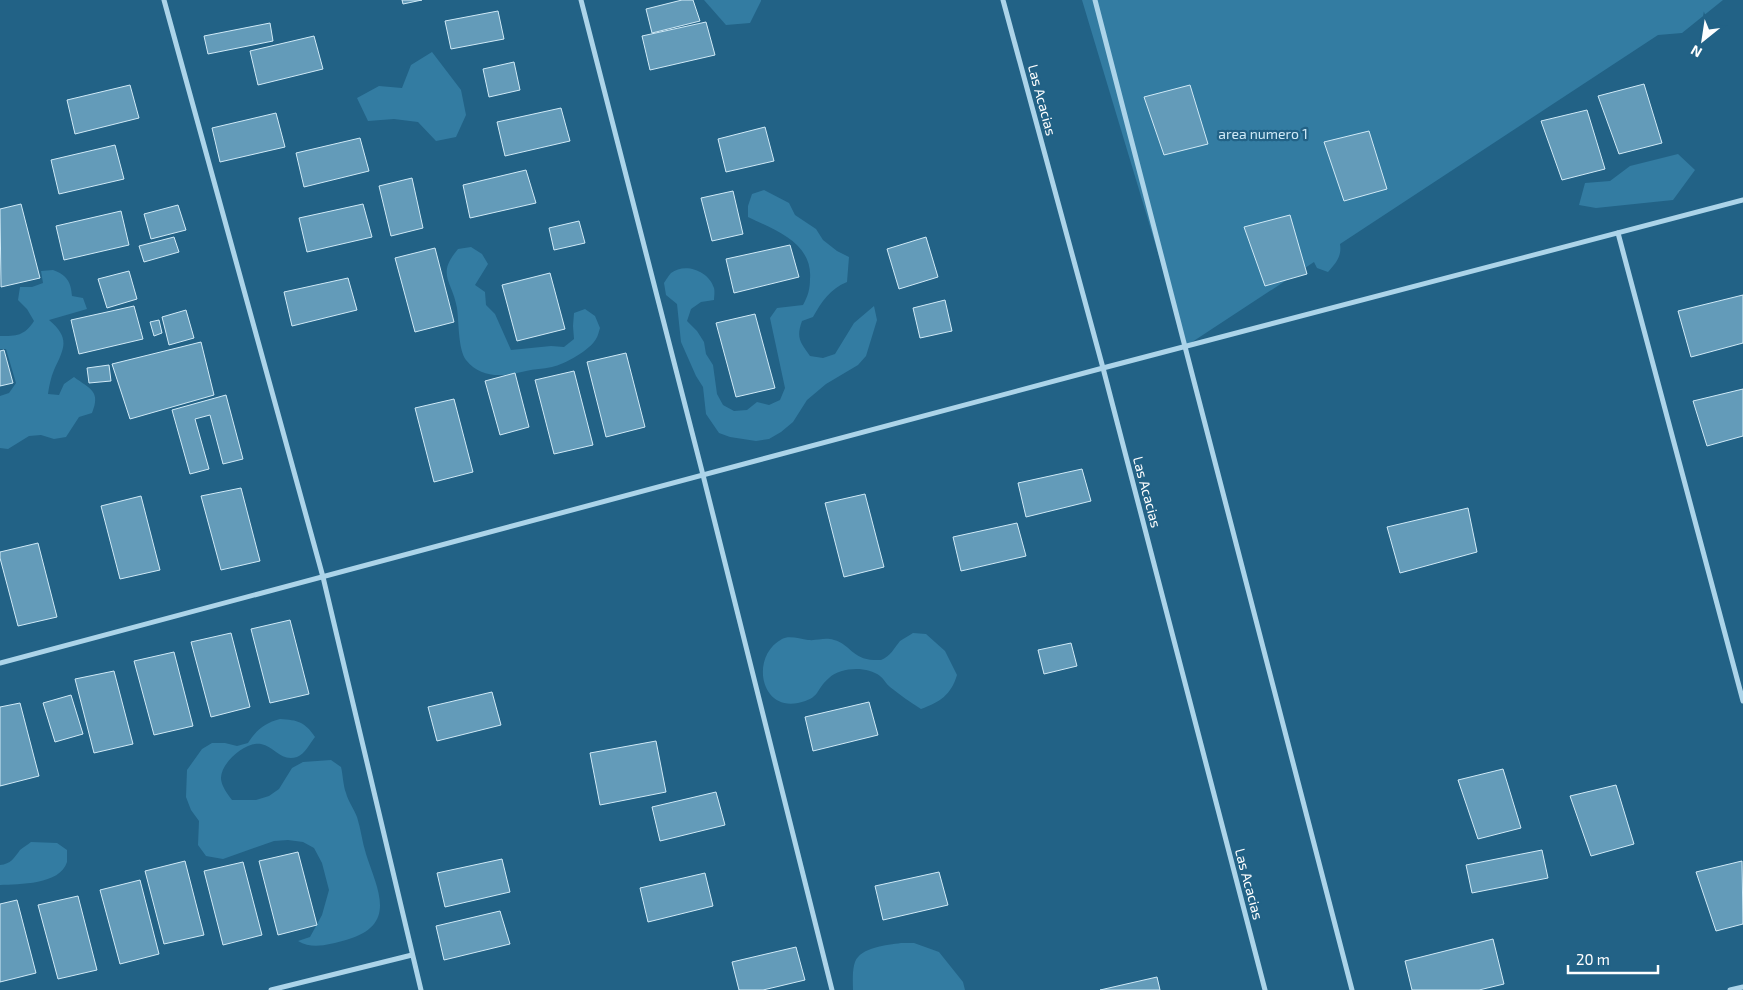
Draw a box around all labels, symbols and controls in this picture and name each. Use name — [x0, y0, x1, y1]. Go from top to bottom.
north arrow — [1678, 15, 1728, 65]
text: N — [1688, 42, 1705, 62]
street label: Las Acacias — [1025, 62, 1060, 137]
park label: area numero 1 — [1218, 125, 1308, 142]
street label: Las Acacias — [1130, 454, 1165, 529]
street label: Las Acacias — [1232, 846, 1267, 921]
scale bar — [1568, 942, 1658, 974]
text: 20 m — [1576, 950, 1610, 968]

